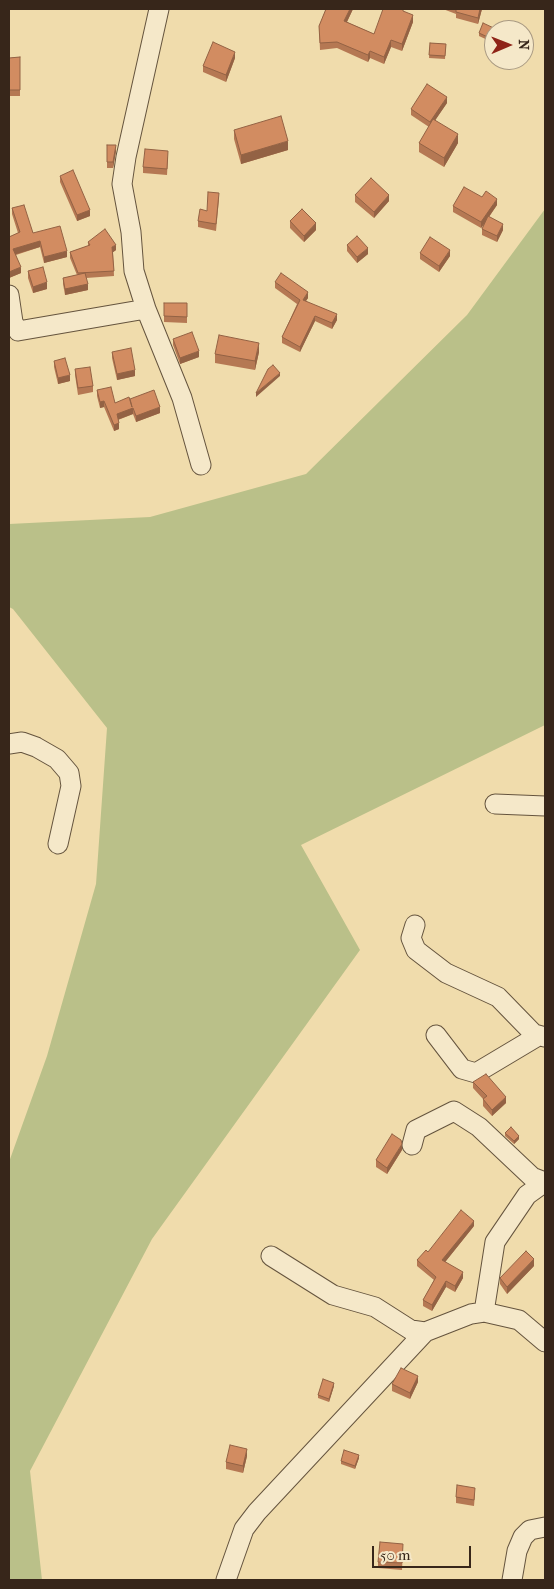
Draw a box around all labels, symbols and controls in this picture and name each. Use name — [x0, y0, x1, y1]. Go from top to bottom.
north arrow — [484, 20, 534, 70]
text: N — [515, 39, 532, 50]
scale bar — [374, 1536, 473, 1568]
text: 50 m — [380, 1546, 410, 1564]

